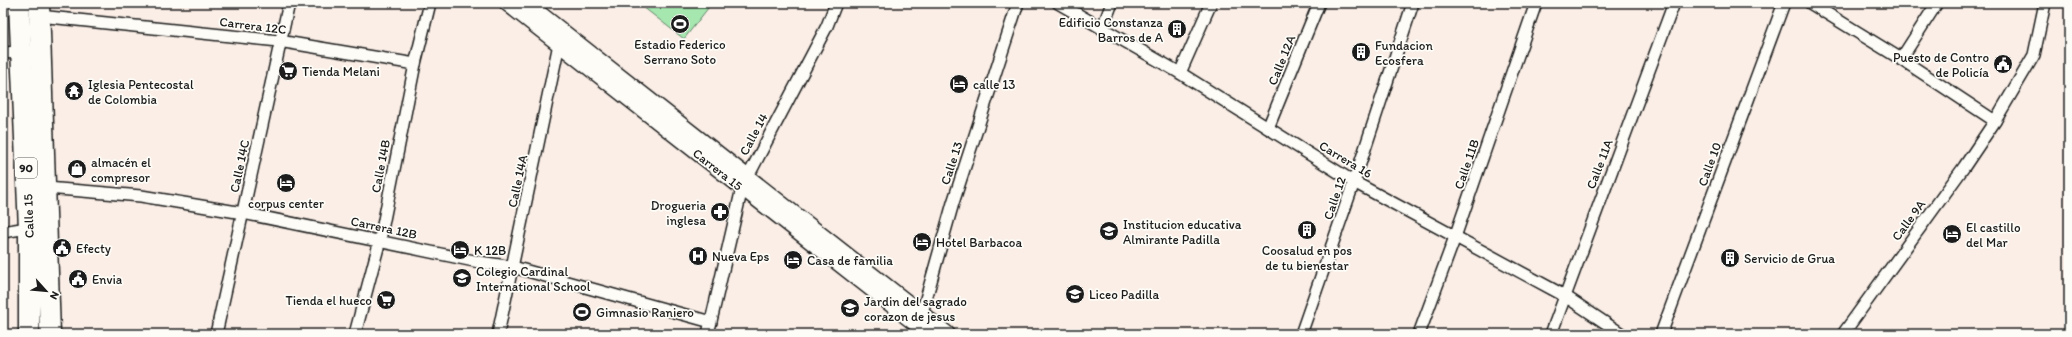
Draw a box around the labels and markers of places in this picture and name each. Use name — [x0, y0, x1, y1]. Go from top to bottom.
sports icon: Estadio Federico Serrano Soto — [669, 13, 691, 35]
place label: Edificio Constanza Barros de A — [1059, 15, 1164, 45]
building icon: Edificio Constanza Barros de A — [1166, 18, 1188, 40]
place label: Estadio Federico Serrano Soto — [634, 37, 726, 67]
place label: Fundacion Ecosfera — [1375, 38, 1433, 68]
building icon: Fundacion Ecosfera — [1350, 41, 1372, 63]
place label: Puesto de Contro de Policía — [1893, 50, 1989, 80]
public building icon: Puesto de Contro de Policía — [1992, 53, 2014, 75]
supermarket icon: Tienda Melani — [277, 60, 299, 82]
place label: Tienda Melani — [302, 64, 380, 79]
hotel icon: calle 13 — [948, 73, 970, 95]
place label: Iglesia Pentecostal de Colombia — [88, 77, 194, 107]
place label: calle 13 — [973, 77, 1015, 92]
temple icon: Iglesia Pentecostal de Colombia — [63, 80, 85, 102]
place label: almacén el compresor — [91, 155, 151, 185]
shop icon: almacén el compresor — [66, 158, 88, 180]
hotel icon: corpus center — [275, 172, 297, 194]
place label: corpus center — [248, 196, 324, 211]
place label: Drogueria inglesa — [651, 198, 707, 228]
pharmacy icon: Drogueria inglesa — [709, 201, 731, 223]
place label: Institucion educativa Almirante Padilla — [1123, 217, 1242, 247]
building icon: Coosalud en pos de tu bienestar — [1296, 219, 1318, 241]
school or university icon: Institucion educativa Almirante Padilla — [1098, 220, 1120, 242]
place label: El castillo del Mar — [1966, 220, 2021, 250]
hotel icon: El castillo del Mar — [1941, 223, 1963, 245]
hotel icon: Hotel Barbacoa — [911, 231, 933, 253]
place label: Hotel Barbacoa — [936, 235, 1022, 250]
public building icon: Efecty — [51, 237, 73, 259]
hotel icon: K 12B — [449, 239, 471, 261]
place label: Efecty — [76, 241, 111, 256]
place label: K 12B — [474, 243, 506, 258]
place label: Coosalud en pos de tu bienestar — [1262, 243, 1352, 273]
hospital icon: Nueva Eps — [687, 245, 709, 267]
building icon: Servicio de Grua — [1719, 247, 1741, 269]
place label: Nueva Eps — [712, 249, 769, 264]
hotel icon: Casa de familia — [782, 249, 804, 271]
place label: Servicio de Grua — [1744, 251, 1835, 266]
place label: Casa de familia — [807, 253, 893, 268]
place label: Colegio Cardinal International School — [476, 264, 591, 294]
school or university icon: Colegio Cardinal International School — [451, 267, 473, 289]
public building icon: Envia — [67, 268, 89, 290]
place label: Envia — [92, 272, 123, 287]
school or university icon: Liceo Padilla — [1064, 283, 1086, 305]
place label: Liceo Padilla — [1089, 287, 1160, 302]
supermarket icon: Tienda el hueco — [375, 289, 397, 311]
place label: Tienda el hueco — [285, 293, 372, 308]
place label: Jardin del sagrado corazon de jesus — [864, 294, 967, 324]
school or university icon: Jardin del sagrado corazon de jesus — [839, 297, 861, 319]
sports icon: Gimnasio Raniero — [571, 301, 593, 323]
place label: Gimnasio Raniero — [596, 305, 694, 320]

